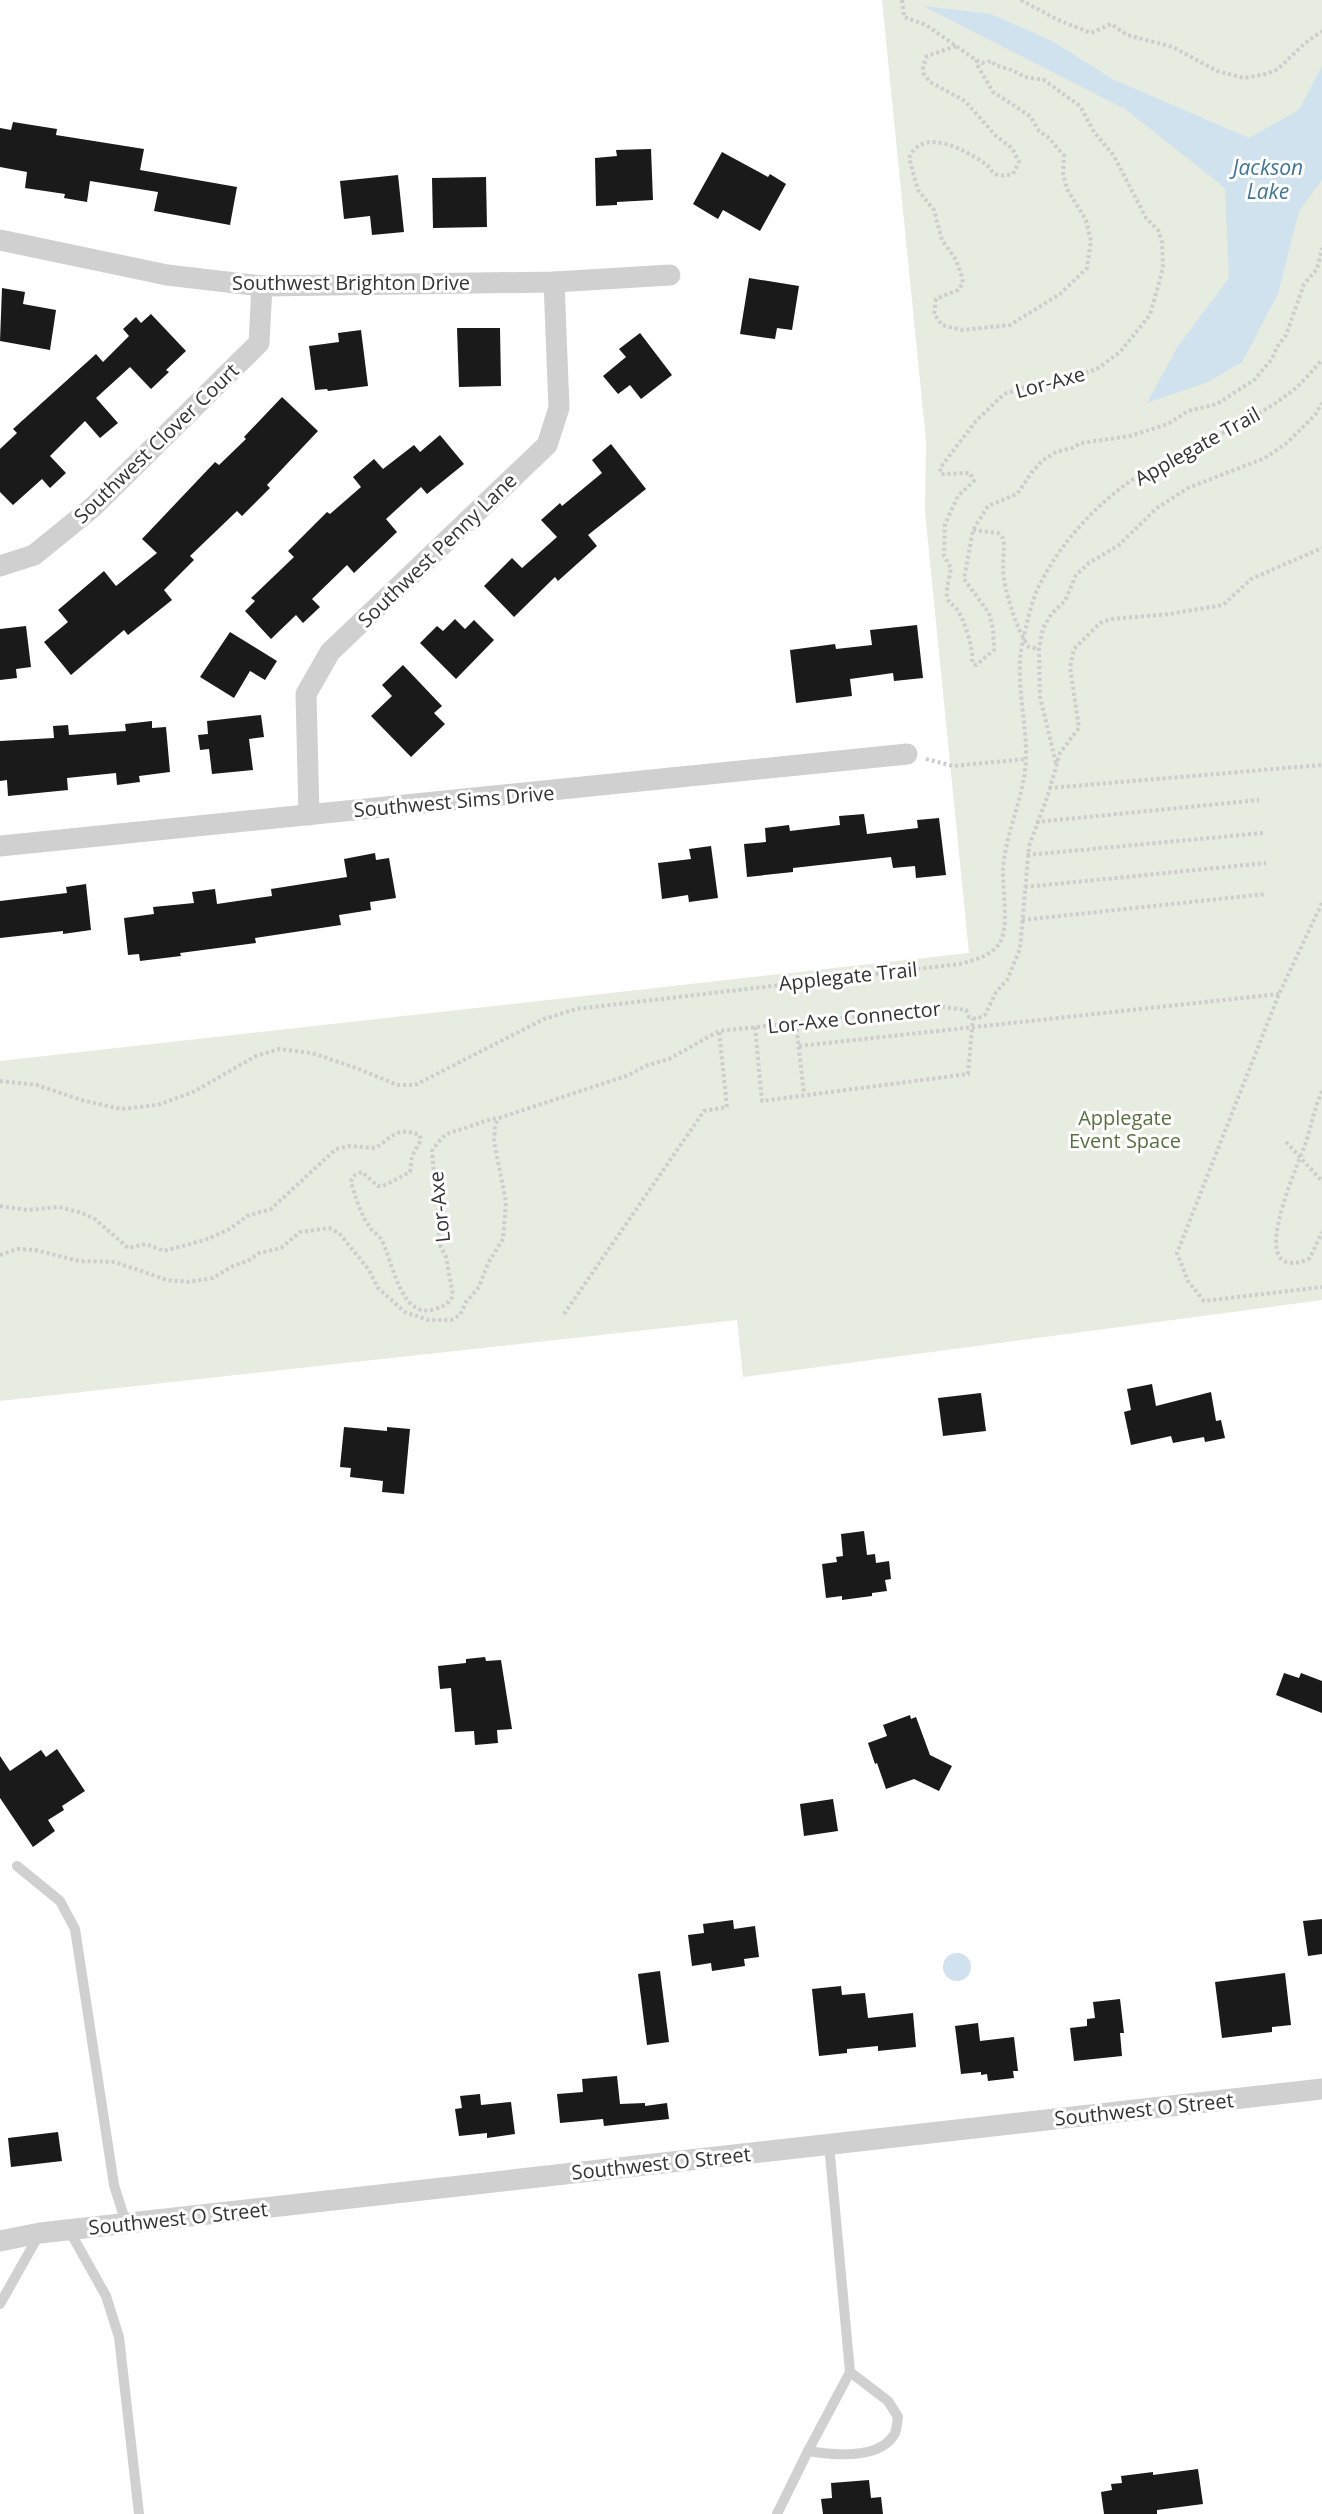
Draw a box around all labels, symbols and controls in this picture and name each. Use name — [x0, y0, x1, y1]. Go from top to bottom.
water label: Jackson Lake — [1229, 153, 1303, 205]
street label: Southwest Brighton Drive — [232, 269, 470, 296]
street label: Southwest Clover Court — [68, 357, 244, 529]
street label: Lor-Axe — [1012, 360, 1088, 404]
street label: Applegate Trail — [1130, 400, 1264, 492]
street label: Southwest Penny Lane — [352, 467, 522, 633]
street label: Southwest Sims Drive — [352, 779, 556, 823]
street label: Applegate Trail — [777, 955, 919, 997]
street label: Lor-Axe Connector — [766, 994, 942, 1040]
park label: Applegate Event Space — [1069, 1104, 1181, 1154]
street label: Lor-Axe — [422, 1170, 456, 1244]
street label: Southwest O Street — [1053, 2086, 1235, 2132]
street label: Southwest O Street — [570, 2140, 752, 2186]
street label: Southwest O Street — [87, 2195, 269, 2241]

